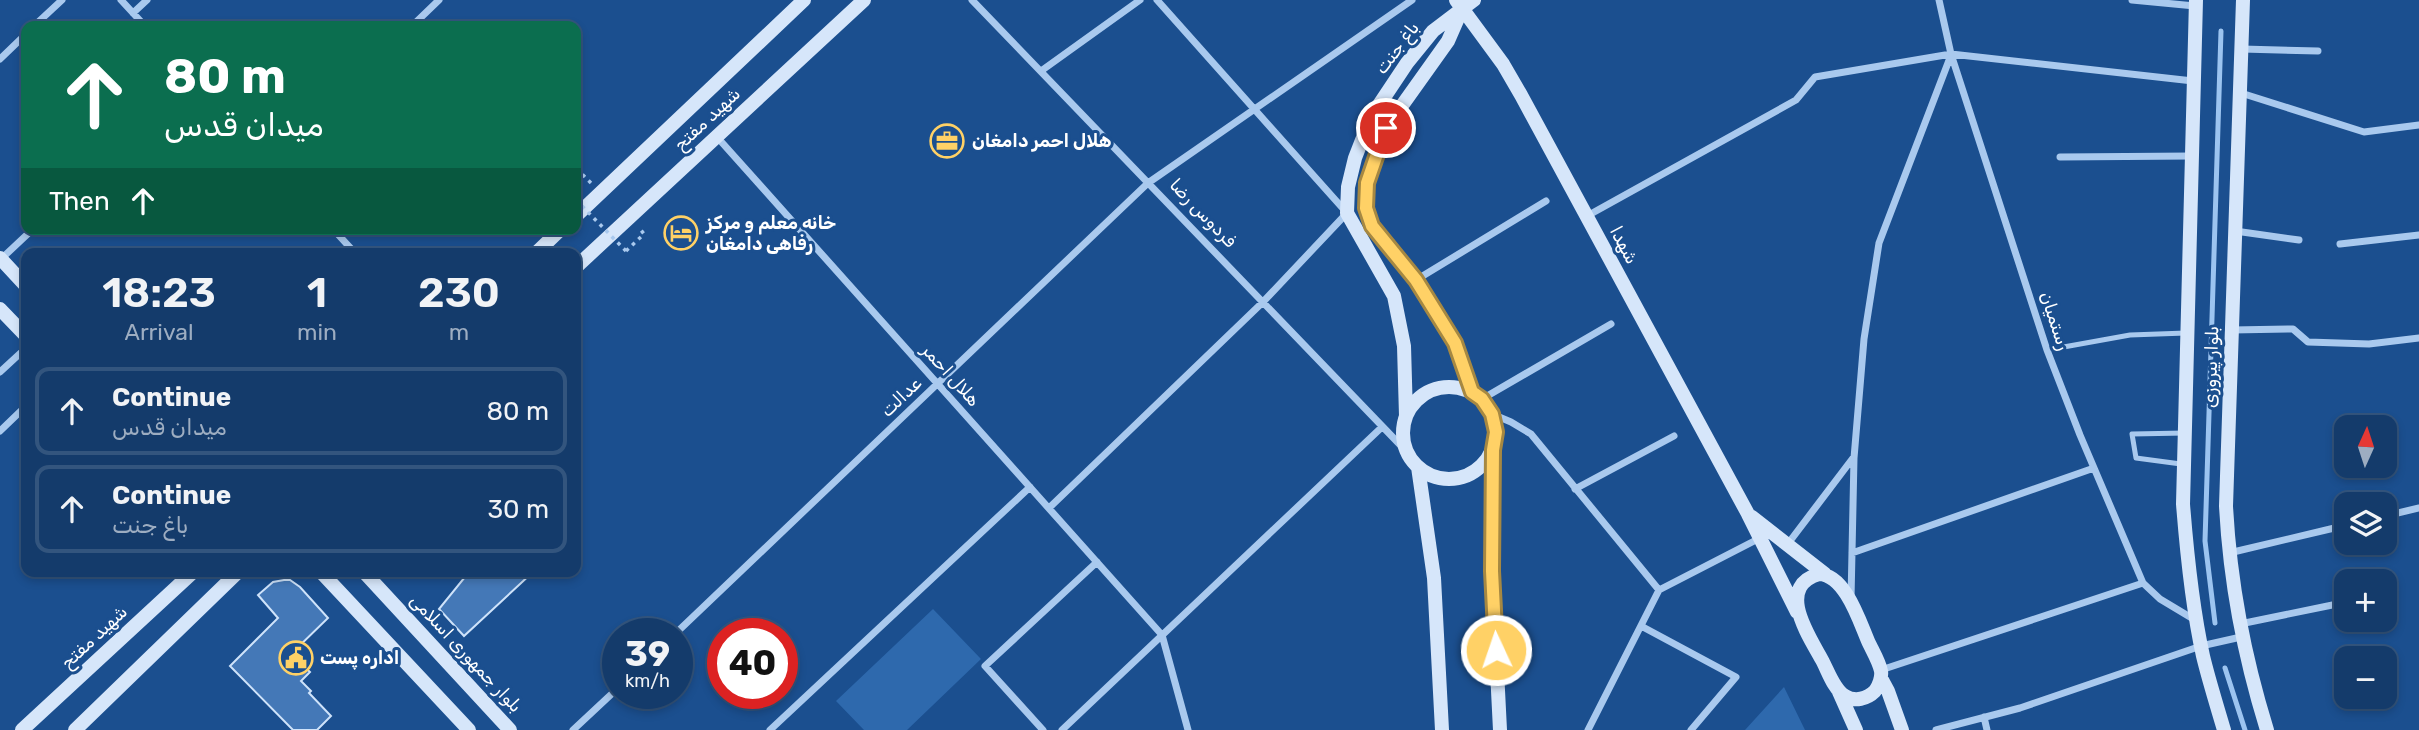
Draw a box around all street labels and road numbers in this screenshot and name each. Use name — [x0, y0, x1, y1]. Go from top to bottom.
street label: باغ جنت — [1370, 17, 1425, 79]
street label: شهید مفتح — [669, 83, 746, 157]
street label: فردوس رضا — [1165, 174, 1241, 252]
street label: شهدا — [1605, 222, 1643, 268]
street label: رستمیان — [2035, 289, 2075, 353]
street label: بلوار پیروزی — [2199, 326, 2224, 408]
street label: هلال احمر — [916, 338, 985, 411]
street label: عدالت — [876, 372, 926, 422]
street label: بلوار جمهوری اسلامی — [405, 589, 527, 717]
street label: شهید مفتح — [56, 601, 133, 675]

